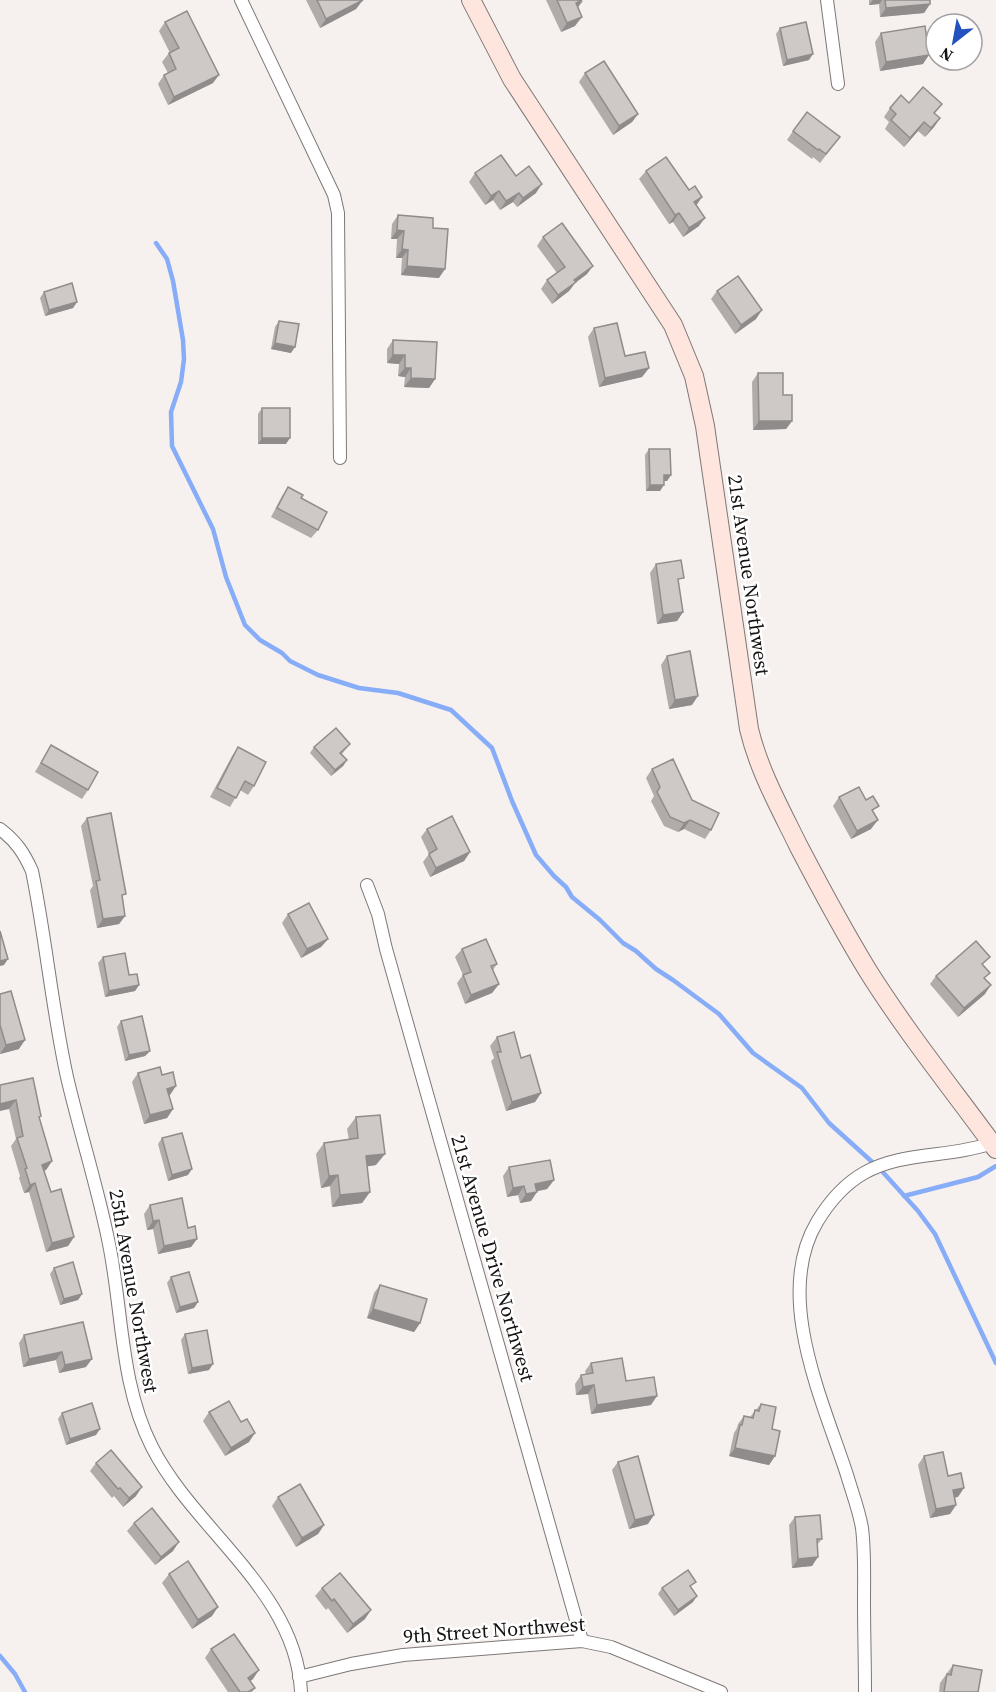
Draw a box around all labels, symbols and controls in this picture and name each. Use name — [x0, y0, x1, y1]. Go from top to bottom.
north arrow — [924, 12, 984, 72]
text: N — [935, 42, 957, 67]
street label: 21st Avenue Northwest — [721, 473, 777, 678]
street label: 21st Avenue Drive Northwest — [444, 1131, 542, 1385]
street label: 25th Avenue Northwest — [102, 1187, 166, 1395]
street label: 9th Street Northwest — [402, 1610, 586, 1650]

